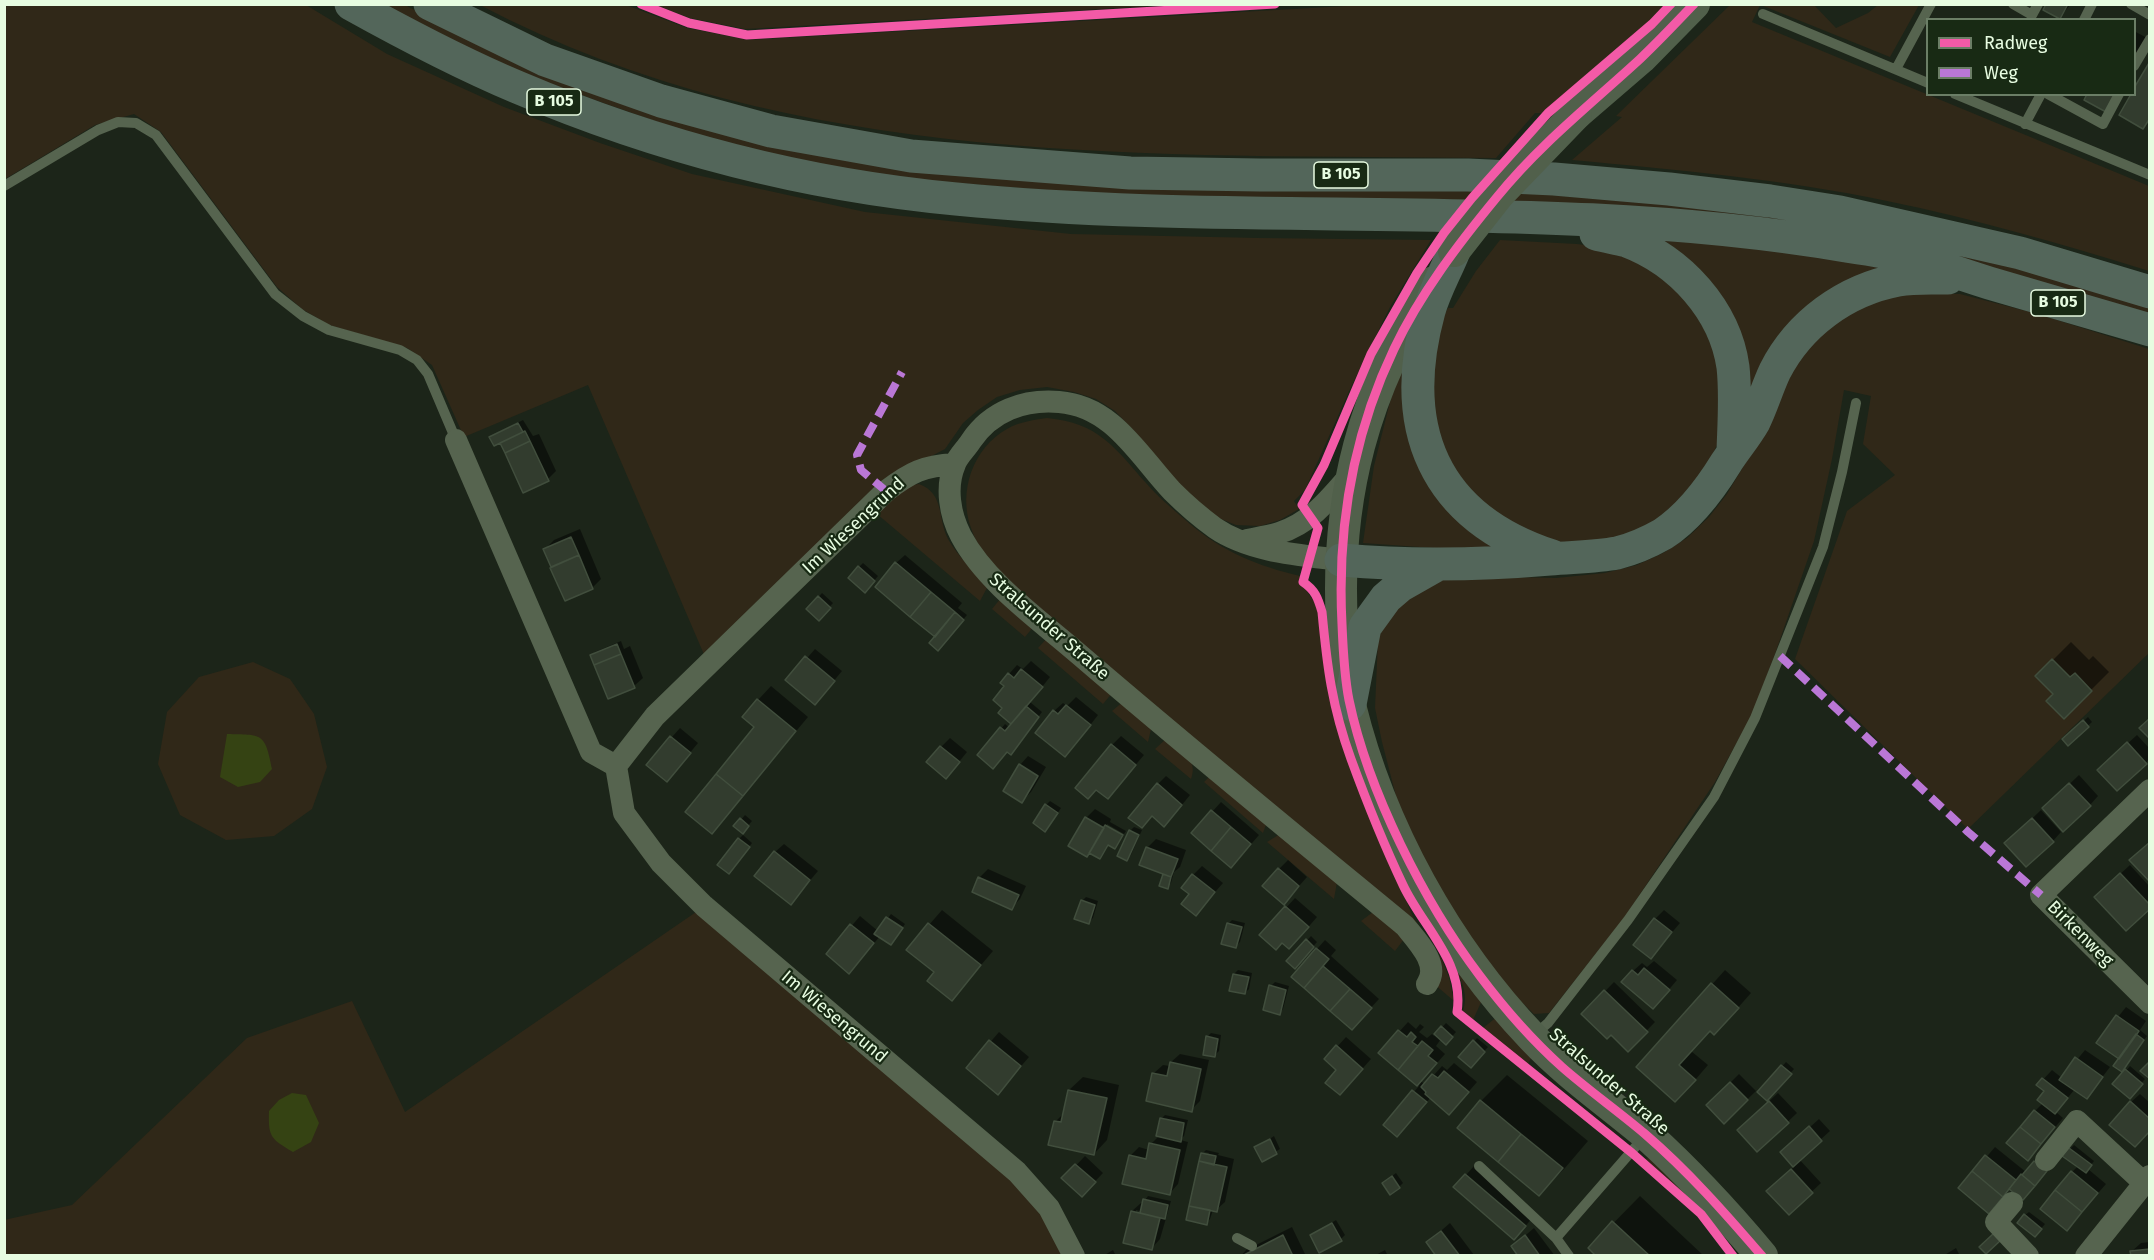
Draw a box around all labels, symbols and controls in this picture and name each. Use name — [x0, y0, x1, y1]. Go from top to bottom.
legend — [1926, 18, 2136, 96]
text: Radweg — [1984, 32, 2047, 54]
text: Weg — [1984, 62, 2018, 84]
road number: B 105 — [527, 89, 581, 115]
road number: B 105 — [1314, 162, 1368, 188]
road number: B 105 — [2031, 290, 2085, 316]
street label: Im Wiesengrund — [798, 473, 910, 579]
street label: Stralsunder Straße — [985, 569, 1113, 685]
street label: Birkenweg — [2043, 897, 2117, 971]
street label: Im Wiesengrund — [776, 966, 892, 1068]
street label: Stralsunder Straße — [1545, 1024, 1673, 1140]

